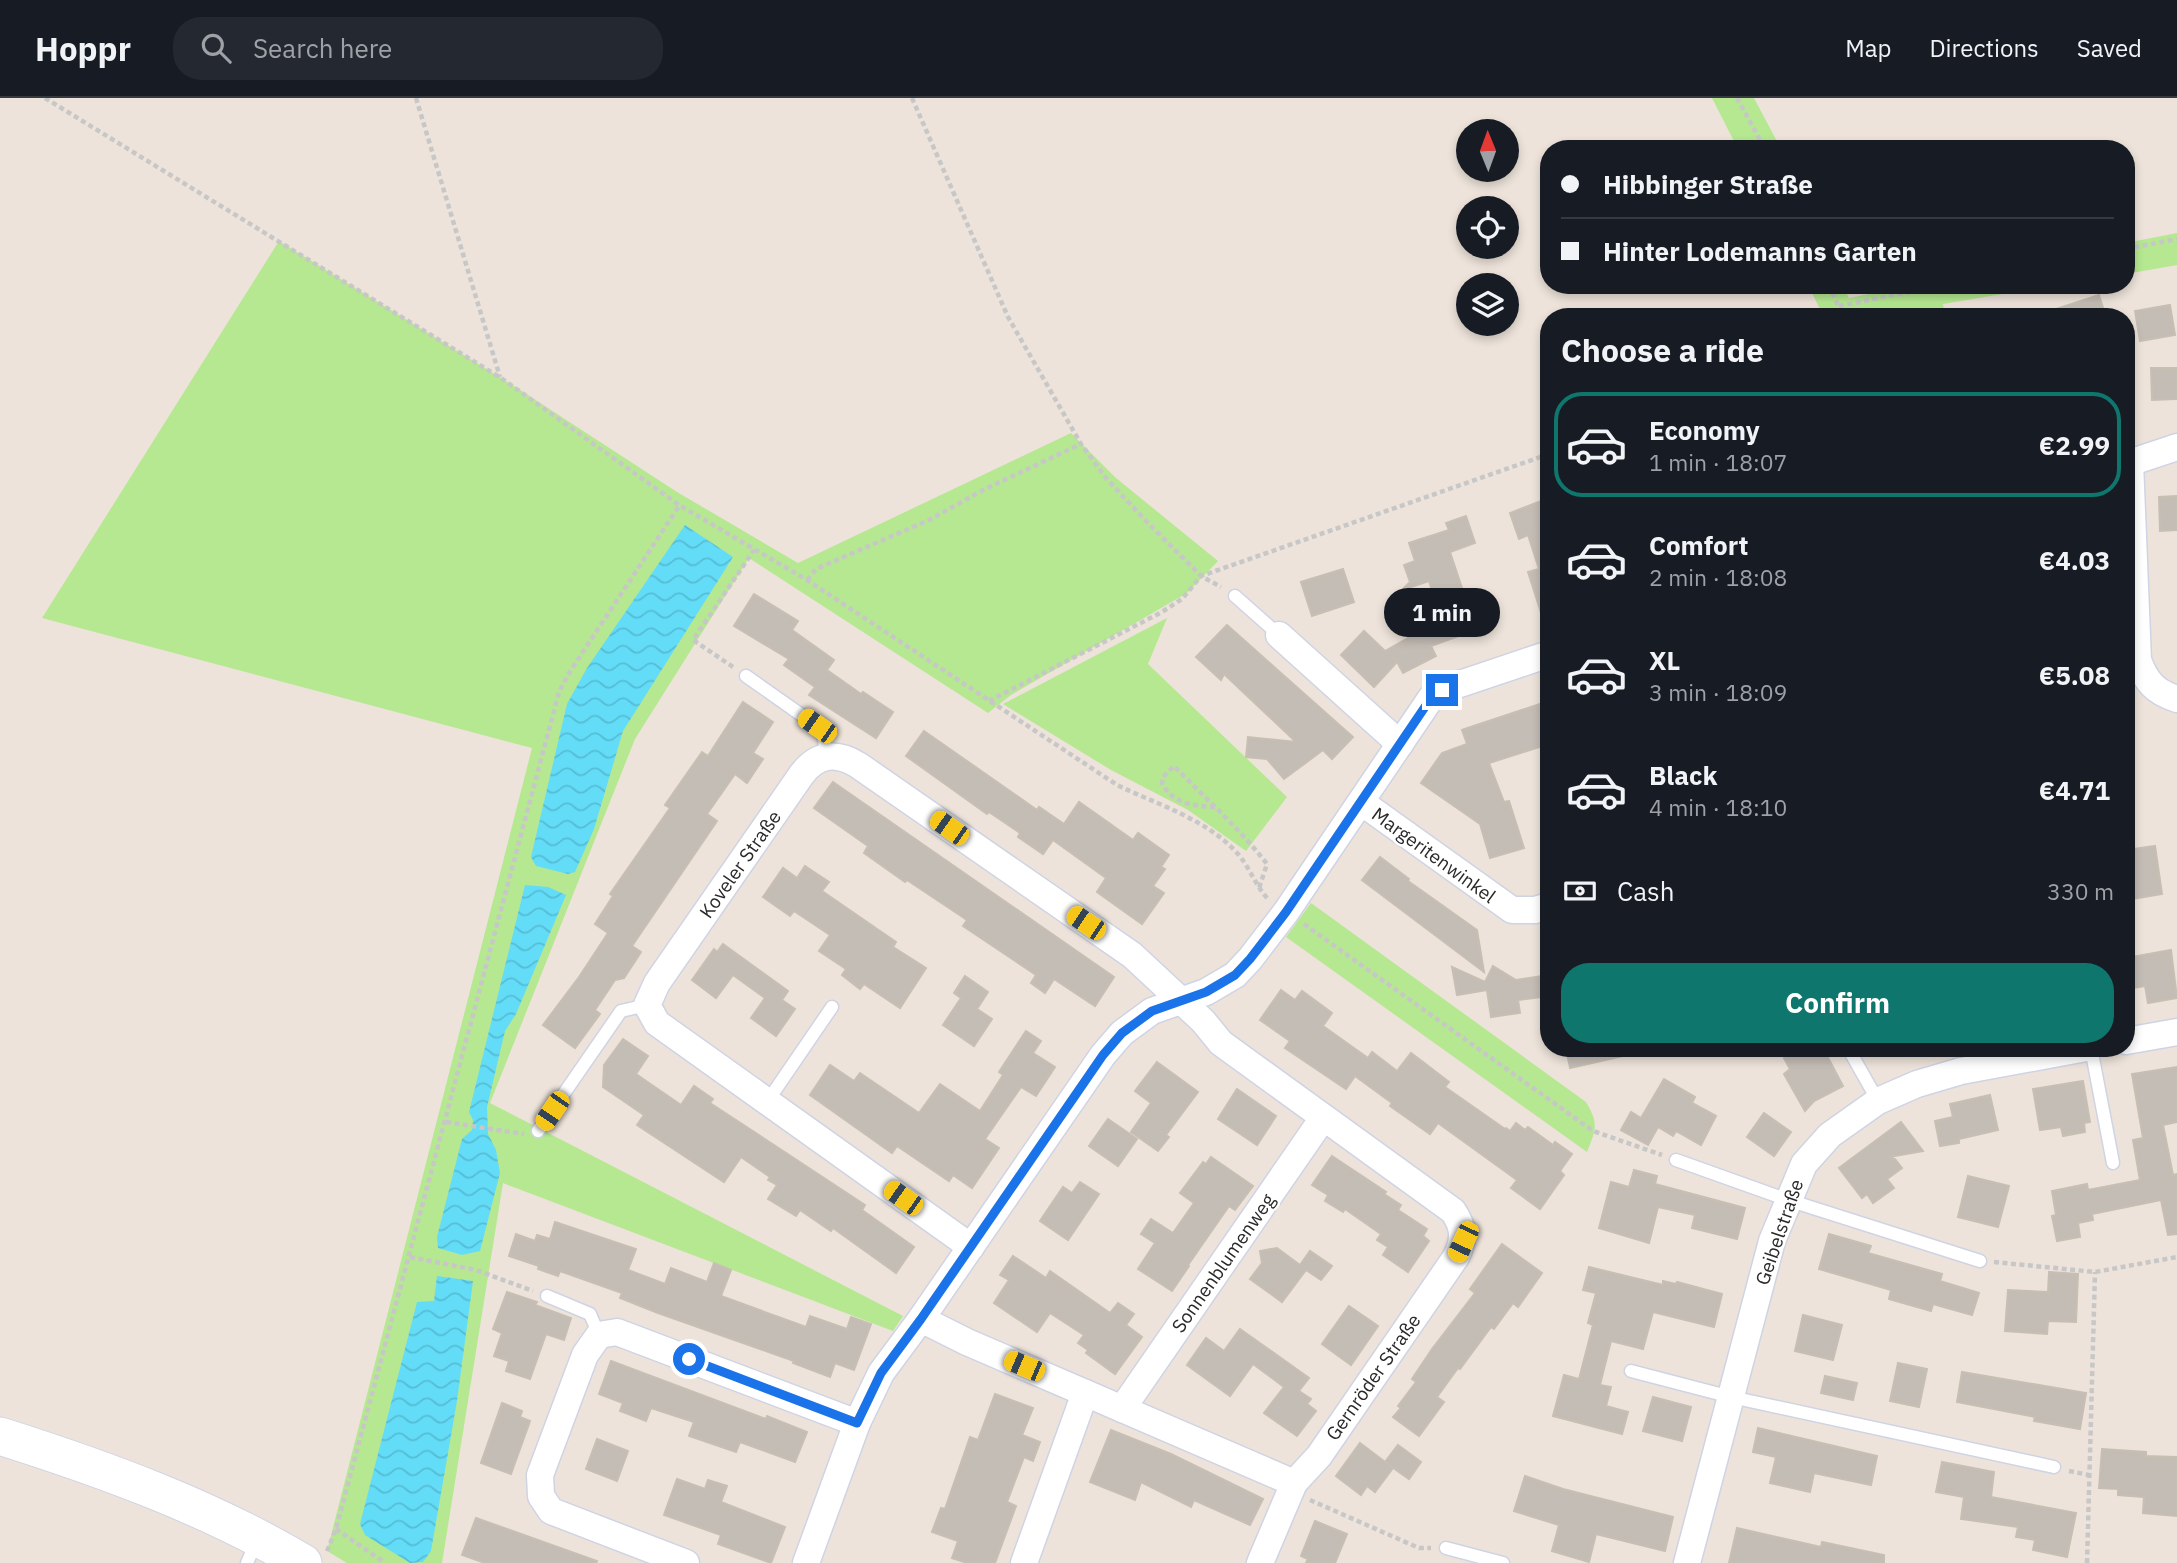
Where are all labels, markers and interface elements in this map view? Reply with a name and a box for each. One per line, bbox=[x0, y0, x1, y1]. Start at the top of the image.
search box bbox=[173, 17, 663, 80]
text: Hoppr bbox=[35, 27, 131, 70]
icon: search bbox=[197, 29, 235, 67]
text: Search here bbox=[253, 31, 392, 65]
text: Map bbox=[1845, 32, 1891, 64]
text: Directions bbox=[1929, 32, 2039, 64]
text: Saved bbox=[2077, 32, 2142, 64]
north arrow bbox=[1456, 119, 1519, 182]
map controls bbox=[1456, 119, 1519, 336]
text: Hibbinger Straße bbox=[1603, 167, 1813, 201]
button: locate bbox=[1456, 196, 1519, 259]
text: Hinter Lodemanns Garten bbox=[1603, 234, 1917, 268]
button: layers bbox=[1456, 273, 1519, 336]
text: Choose a ride bbox=[1561, 329, 1764, 371]
icon: car bbox=[1565, 413, 1628, 476]
text: Economy bbox=[1649, 413, 1760, 447]
text: €2.99 bbox=[2039, 428, 2110, 462]
text: 1 min · 18:07 bbox=[1649, 447, 1787, 477]
icon: car bbox=[1565, 528, 1628, 591]
text: Comfort bbox=[1649, 528, 1748, 562]
text: €4.03 bbox=[2039, 543, 2110, 577]
text: 2 min · 18:08 bbox=[1649, 562, 1787, 592]
callout: 1 min bbox=[1384, 588, 1500, 638]
text: 1 min bbox=[1412, 597, 1472, 627]
icon: car bbox=[1565, 643, 1628, 706]
text: XL bbox=[1649, 643, 1680, 677]
text: €5.08 bbox=[2039, 658, 2110, 692]
route end bbox=[1426, 674, 1458, 706]
text: 3 min · 18:09 bbox=[1649, 677, 1787, 707]
car bbox=[794, 705, 841, 747]
icon: car bbox=[1565, 758, 1628, 821]
text: Black bbox=[1649, 758, 1717, 792]
text: €4.71 bbox=[2039, 773, 2110, 807]
text: 4 min · 18:10 bbox=[1649, 792, 1787, 822]
street label: Margeritenwinkel bbox=[1367, 802, 1501, 908]
street label: Koveler Straße bbox=[694, 805, 786, 923]
car bbox=[926, 807, 973, 849]
icon: cash bbox=[1561, 872, 1599, 910]
text: Cash bbox=[1617, 874, 1674, 908]
text: 330 m bbox=[2047, 876, 2114, 906]
car bbox=[1063, 903, 1110, 943]
button: Confirm bbox=[1561, 963, 2114, 1043]
car bbox=[532, 1088, 573, 1134]
street label: Geibelstraße bbox=[1750, 1176, 1808, 1288]
car bbox=[880, 1177, 927, 1219]
street label: Sonnenblumenweg bbox=[1166, 1189, 1280, 1337]
car bbox=[1445, 1219, 1482, 1265]
street label: Gernröder Straße bbox=[1320, 1309, 1426, 1445]
route start bbox=[673, 1343, 705, 1375]
car bbox=[1001, 1348, 1048, 1384]

